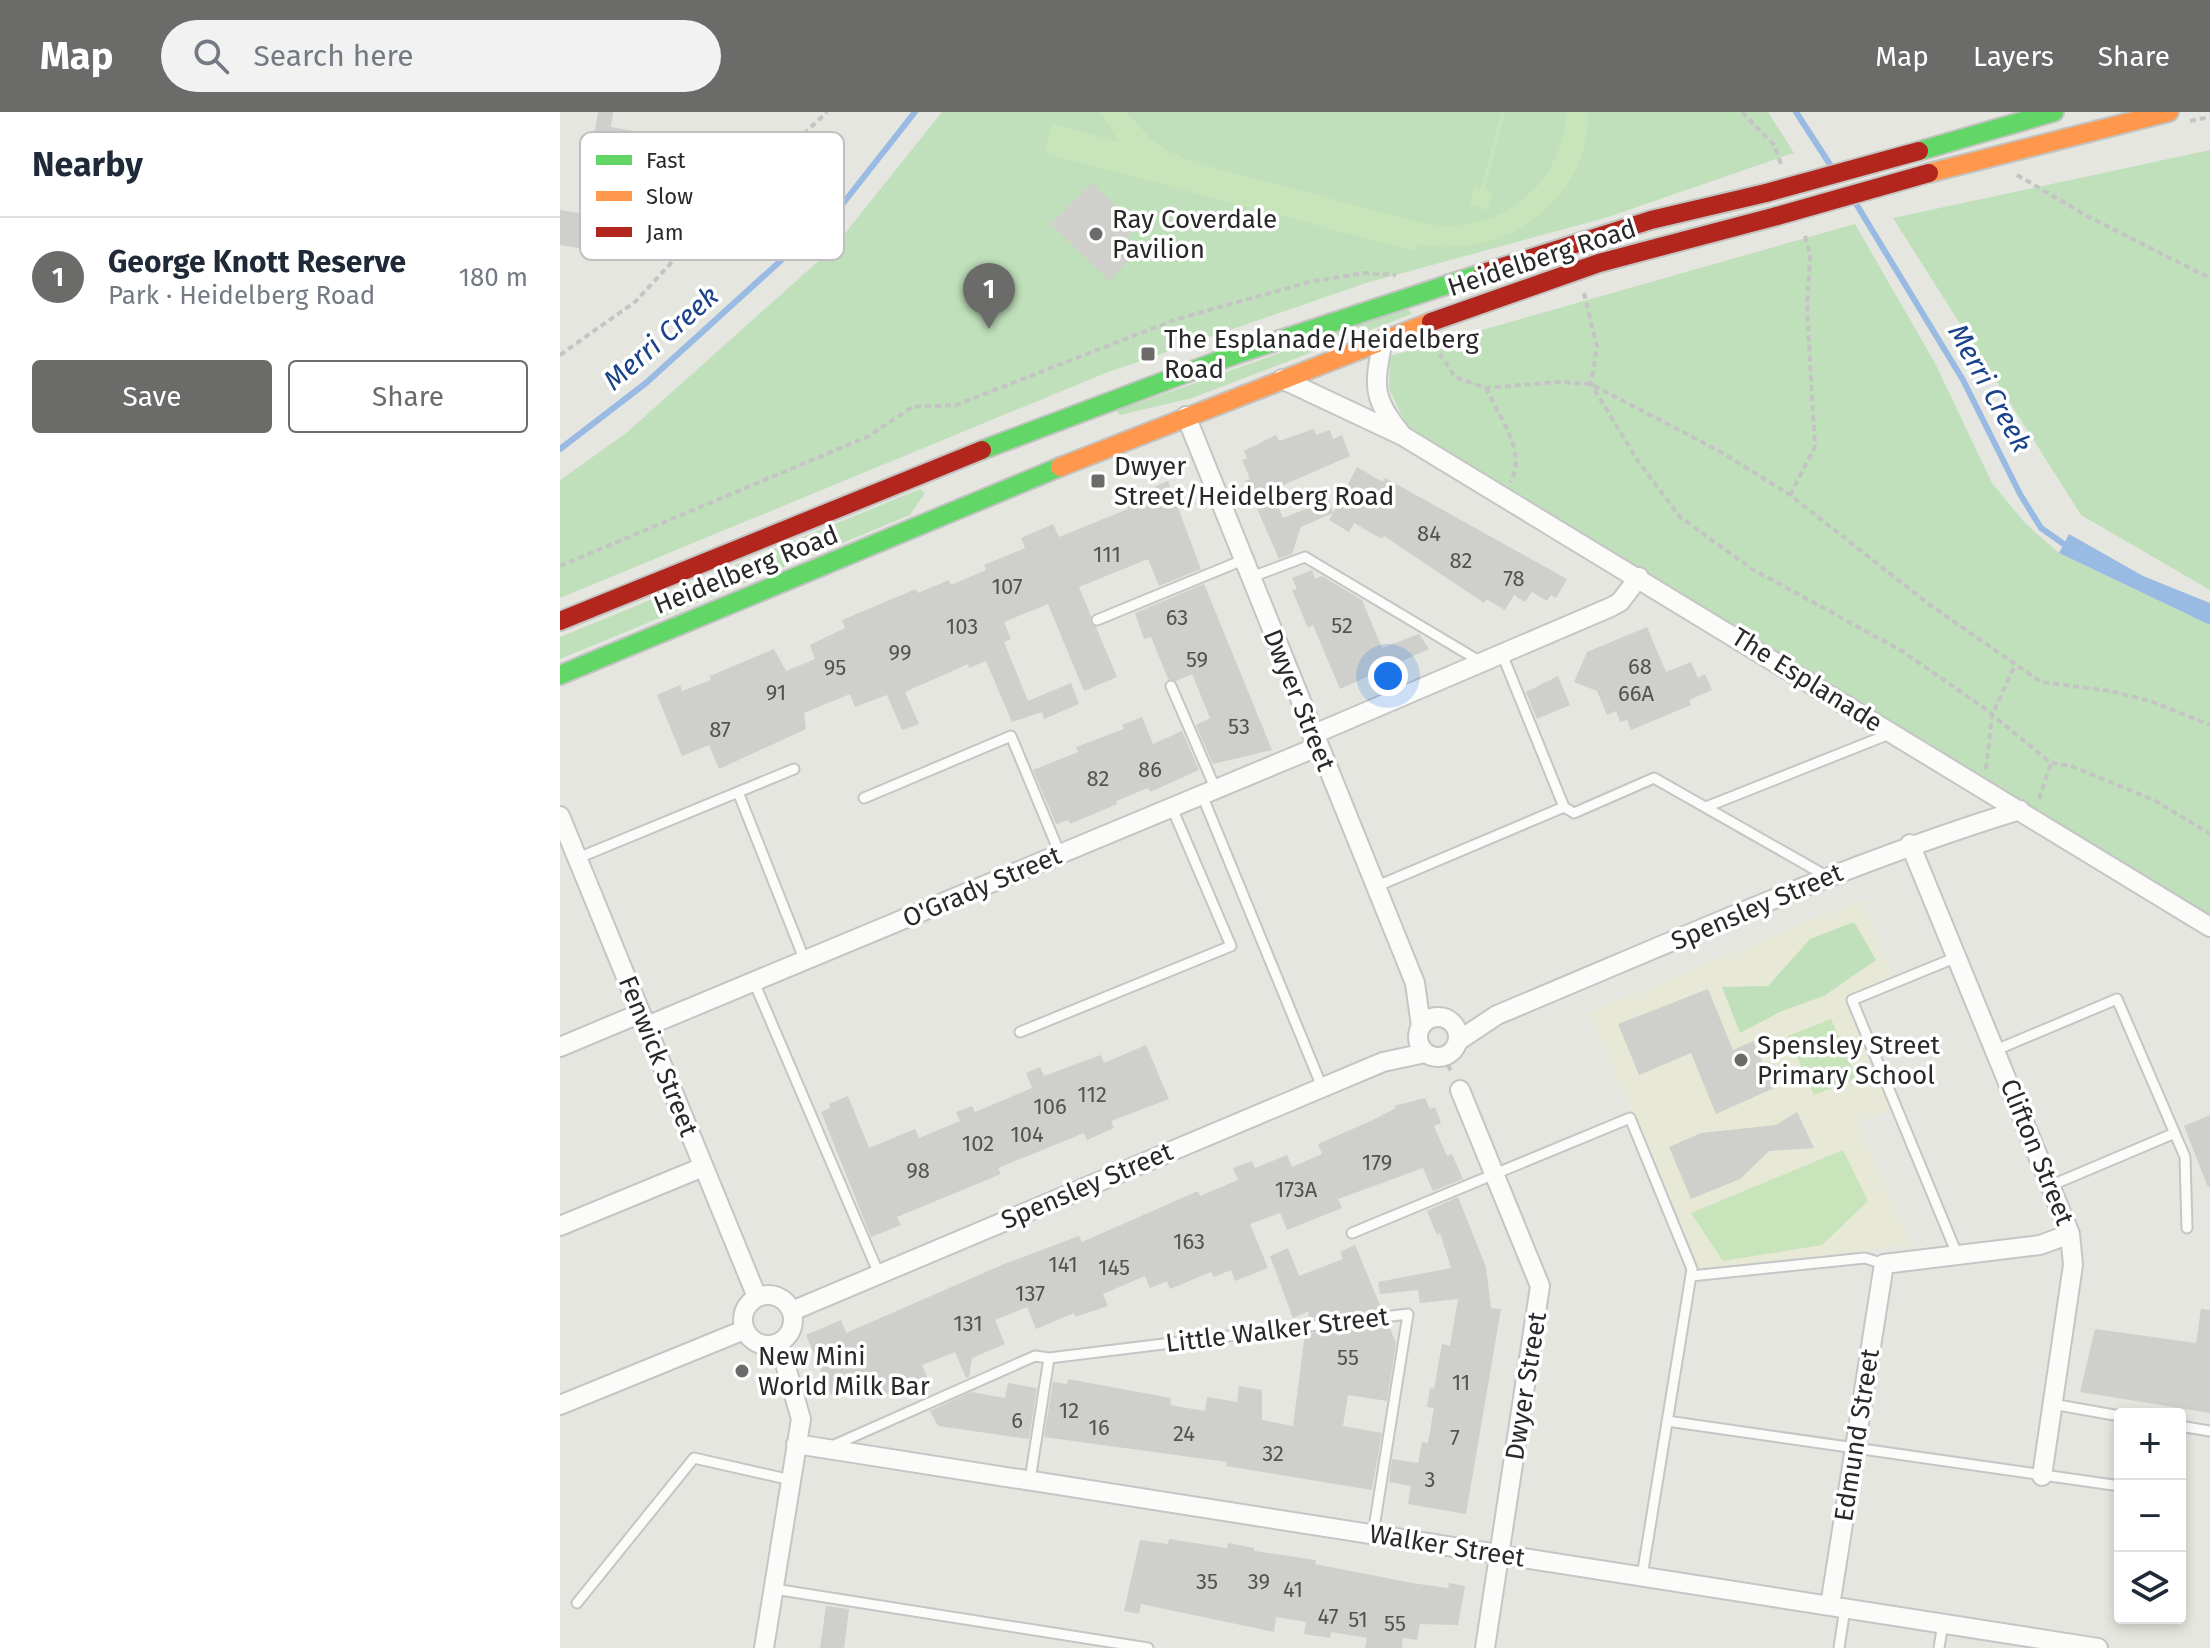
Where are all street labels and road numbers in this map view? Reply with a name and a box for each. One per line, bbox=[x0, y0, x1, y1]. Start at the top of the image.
street label: Heidelberg Road bbox=[1444, 213, 1640, 303]
street label: Heidelberg Road bbox=[649, 519, 843, 621]
street label: The Esplanade bbox=[1726, 621, 1888, 739]
street label: Dwyer Street bbox=[1257, 625, 1342, 776]
street label: O'Grady Street bbox=[898, 839, 1066, 934]
street label: Spensley Street bbox=[1667, 857, 1848, 957]
street label: Fenwick Street bbox=[612, 971, 705, 1141]
street label: Clifton Street bbox=[1994, 1074, 2081, 1230]
street label: Spensley Street bbox=[997, 1136, 1178, 1236]
street label: Little Walker Street bbox=[1164, 1301, 1391, 1359]
street label: Dwyer Street bbox=[1499, 1309, 1553, 1462]
street label: Edmund Street bbox=[1828, 1346, 1886, 1524]
street label: Walker Street bbox=[1367, 1518, 1528, 1574]

